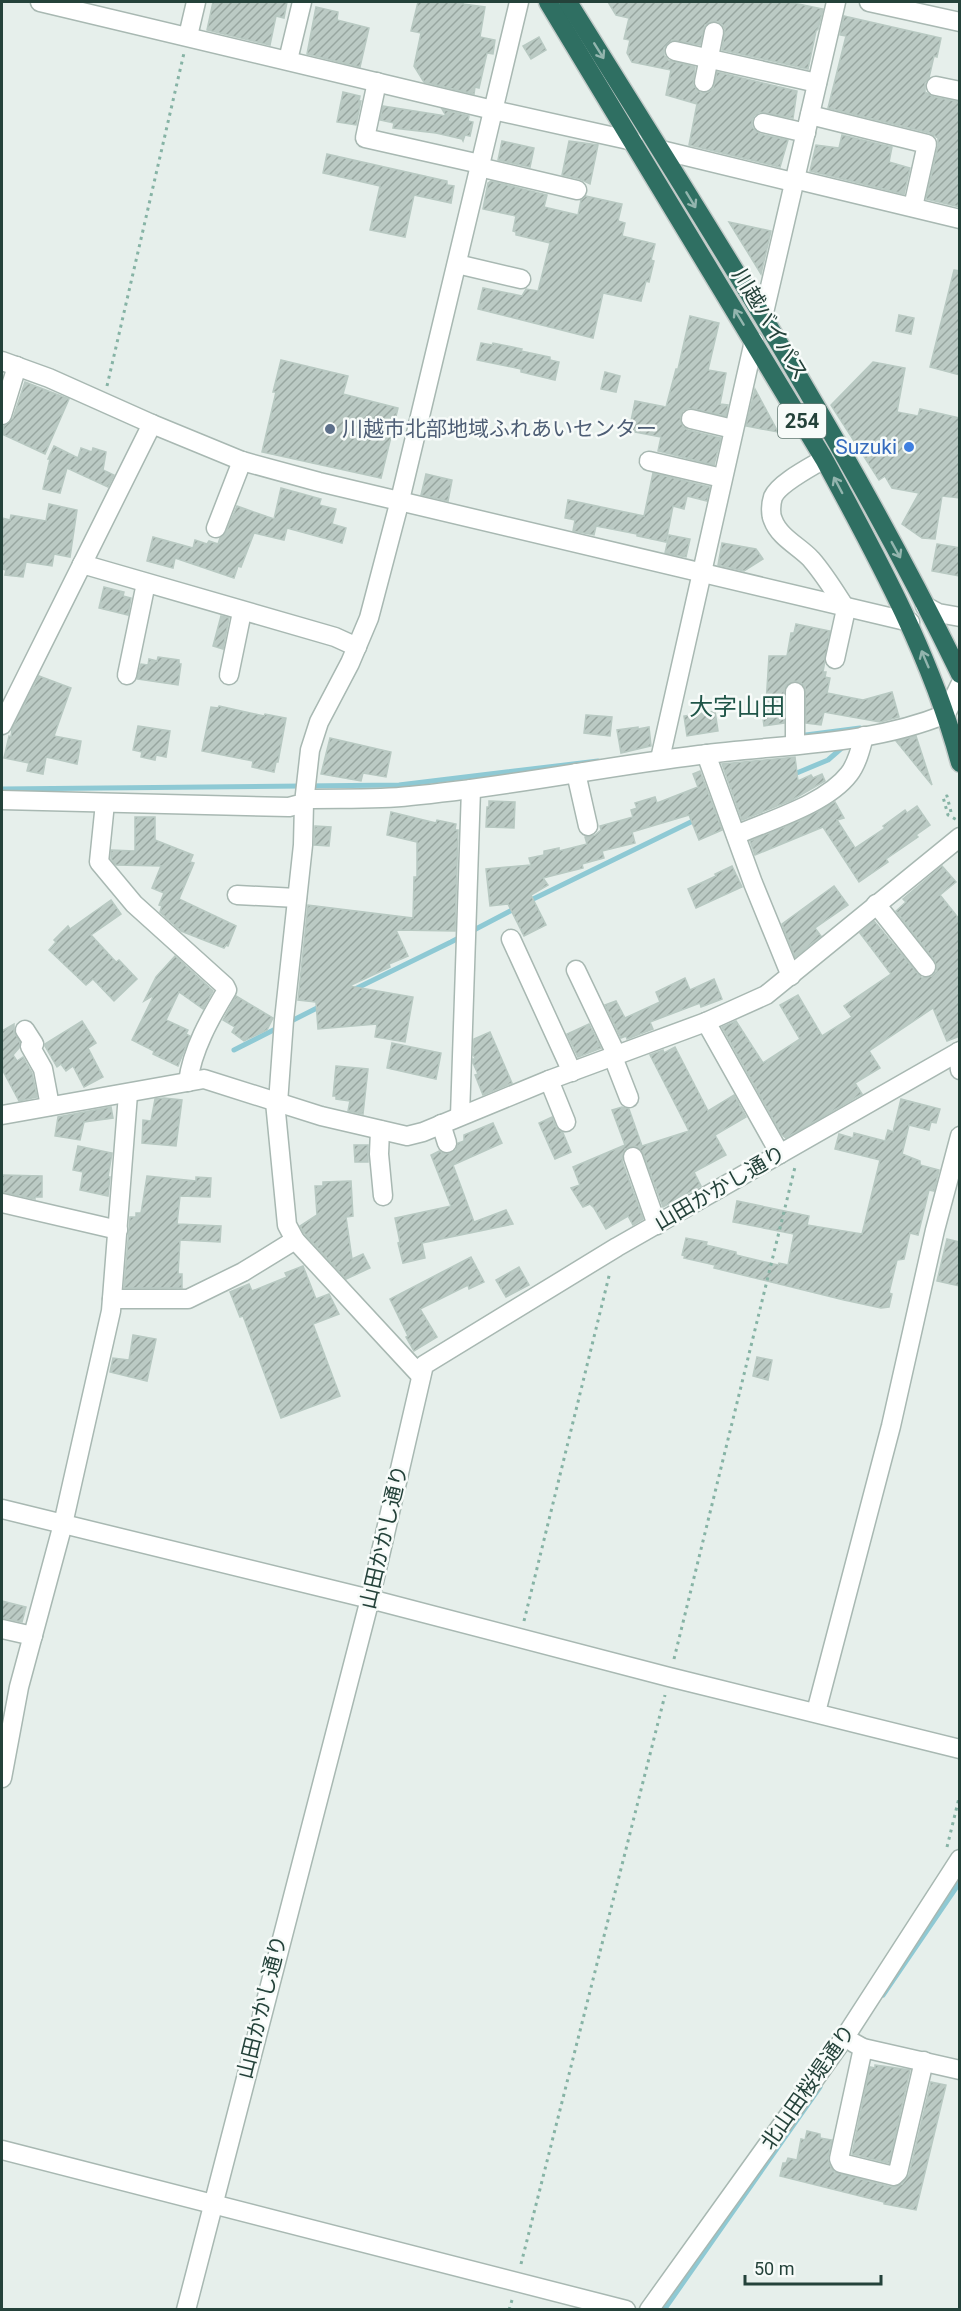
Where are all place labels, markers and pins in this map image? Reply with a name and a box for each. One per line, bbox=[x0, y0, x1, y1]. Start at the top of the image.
place label: 川越市北部地域ふれあいセンター bbox=[342, 417, 657, 441]
marker: 川越市北部地域ふれあいセンター bbox=[323, 422, 337, 436]
place label: Suzuki bbox=[835, 435, 897, 459]
marker: Suzuki bbox=[902, 440, 916, 454]

